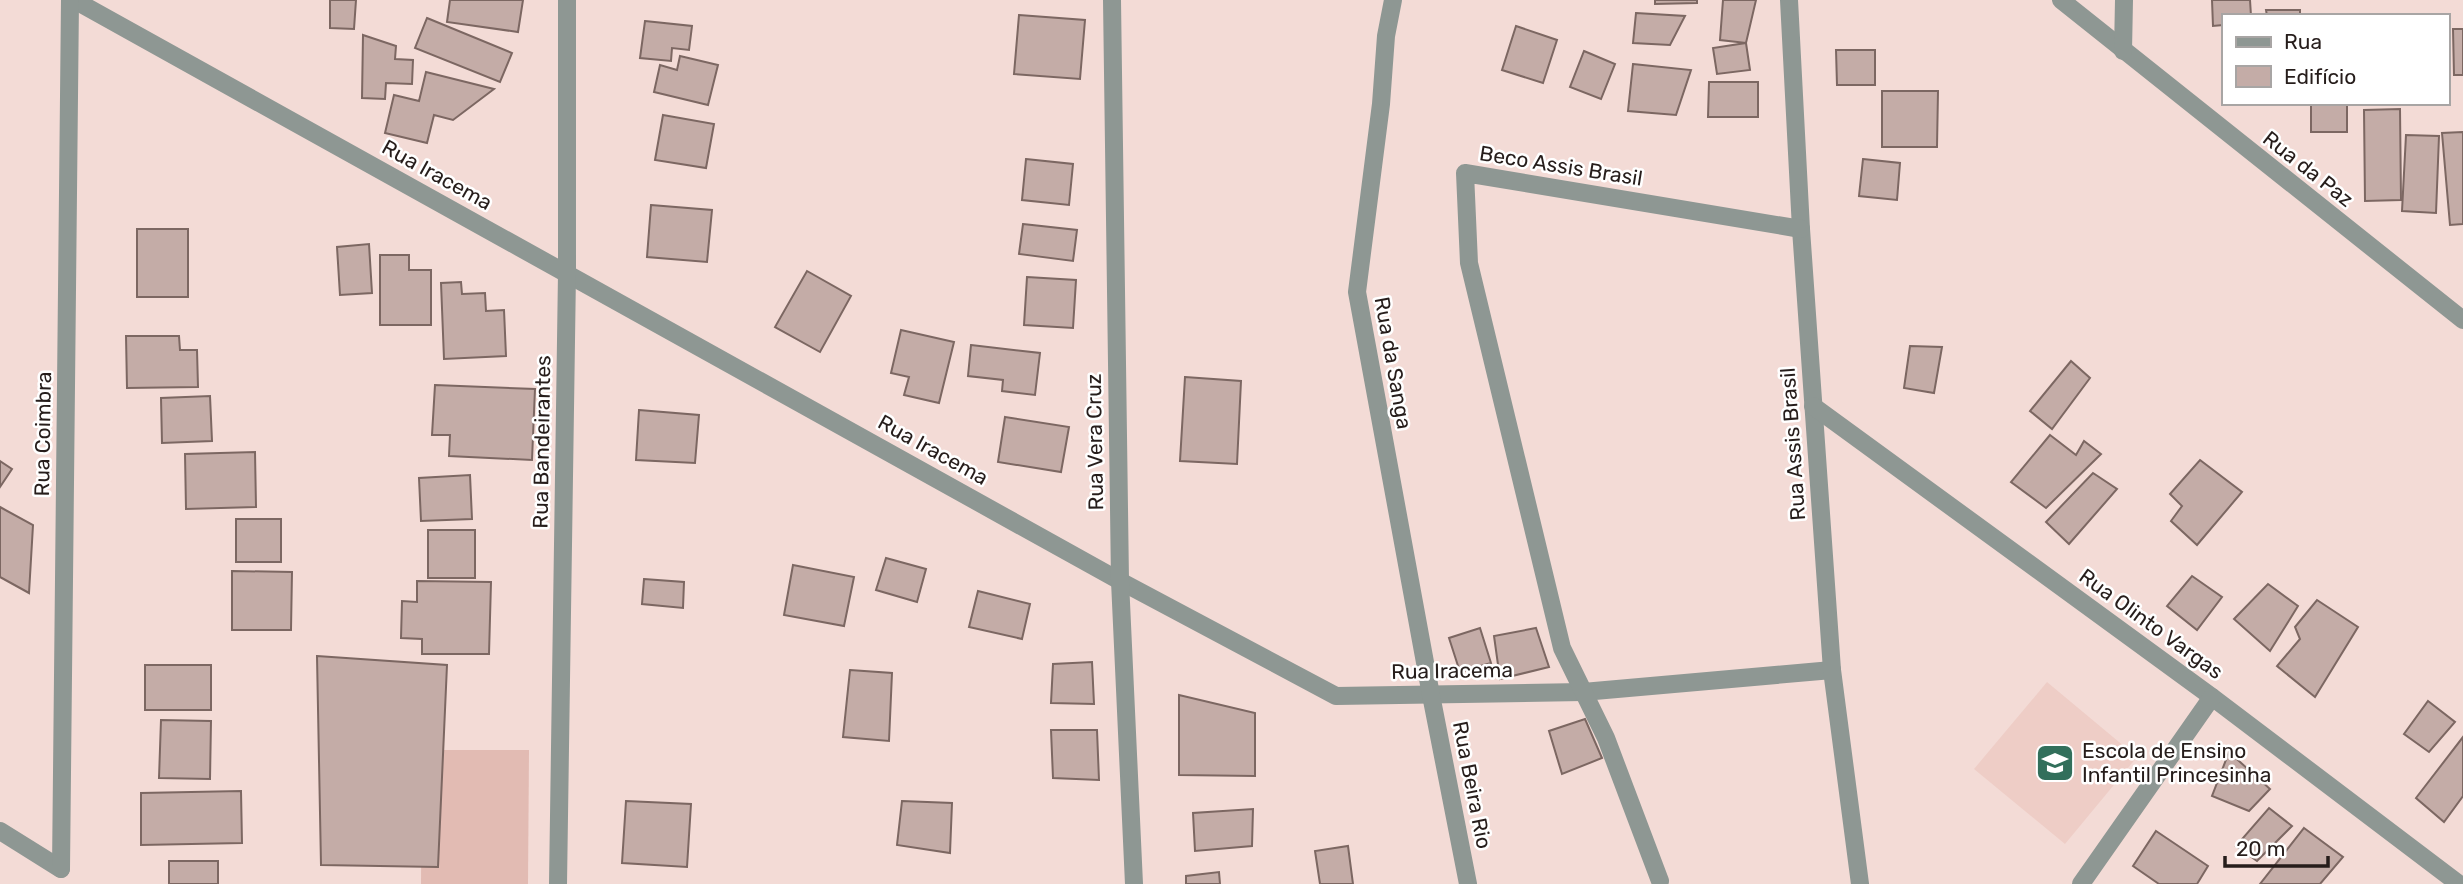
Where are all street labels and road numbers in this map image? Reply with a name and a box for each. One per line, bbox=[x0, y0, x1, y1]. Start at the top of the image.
street label: Rua da Paz bbox=[2258, 126, 2359, 212]
street label: Rua Iracema bbox=[378, 134, 497, 215]
street label: Beco Assis Brasil bbox=[1478, 140, 1644, 191]
street label: Rua da Sanga bbox=[1370, 295, 1417, 431]
street label: Rua Bandeirantes bbox=[527, 355, 556, 529]
street label: Rua Assis Brasil bbox=[1775, 367, 1810, 521]
street label: Rua Coimbra bbox=[29, 371, 56, 497]
street label: Rua Vera Cruz bbox=[1081, 373, 1108, 511]
street label: Rua Iracema bbox=[874, 409, 993, 490]
street label: Rua Olinto Vargas bbox=[2074, 563, 2228, 684]
street label: Rua Iracema bbox=[1391, 657, 1513, 684]
street label: Rua Beira Rio bbox=[1448, 719, 1497, 851]

